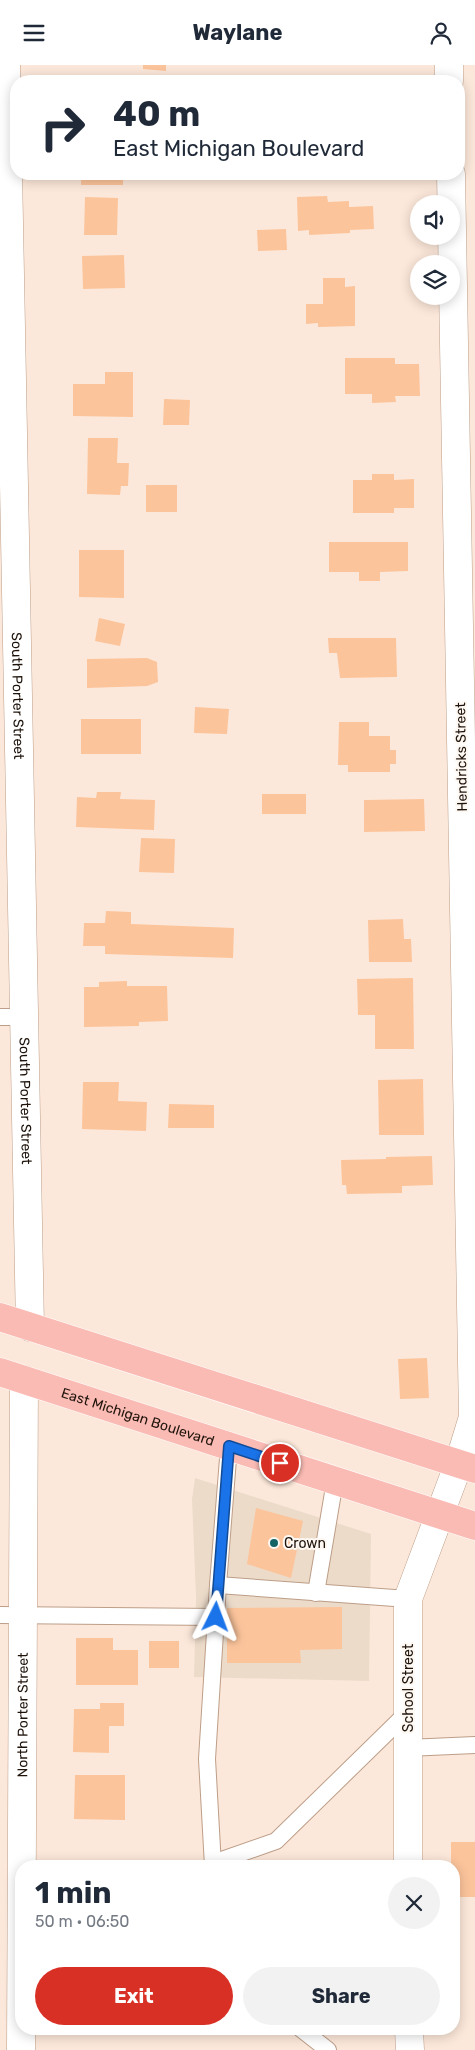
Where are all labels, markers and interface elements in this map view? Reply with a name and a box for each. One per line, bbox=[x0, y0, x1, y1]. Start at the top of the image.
icon: menu bbox=[20, 19, 48, 47]
text: Waylane bbox=[192, 19, 283, 46]
icon: person bbox=[427, 19, 455, 47]
text: 40 m bbox=[113, 93, 200, 135]
icon: right bbox=[30, 95, 95, 160]
text: East Michigan Boulevard bbox=[113, 135, 364, 162]
map controls bbox=[410, 195, 460, 305]
button: sound bbox=[410, 195, 460, 245]
button: layers bbox=[410, 255, 460, 305]
street label: South Porter Street bbox=[8, 632, 27, 760]
street label: Hendricks Street bbox=[452, 702, 471, 812]
street label: South Porter Street bbox=[15, 1037, 35, 1165]
street label: East Michigan Boulevard bbox=[59, 1384, 217, 1450]
pin bbox=[259, 1442, 301, 1484]
icon: arrive bbox=[266, 1449, 294, 1477]
place label: Crown bbox=[284, 1535, 326, 1552]
marker: Crown bbox=[268, 1537, 280, 1549]
position arrow bbox=[189, 1590, 241, 1642]
street label: School Street bbox=[400, 1643, 417, 1732]
street label: North Porter Street bbox=[14, 1652, 32, 1778]
text: 1 min bbox=[35, 1875, 112, 1911]
button: close bbox=[388, 1877, 440, 1929]
text: 50 m · 06:50 bbox=[35, 1912, 130, 1931]
button: Exit bbox=[35, 1967, 233, 2025]
button: Share bbox=[243, 1967, 440, 2025]

